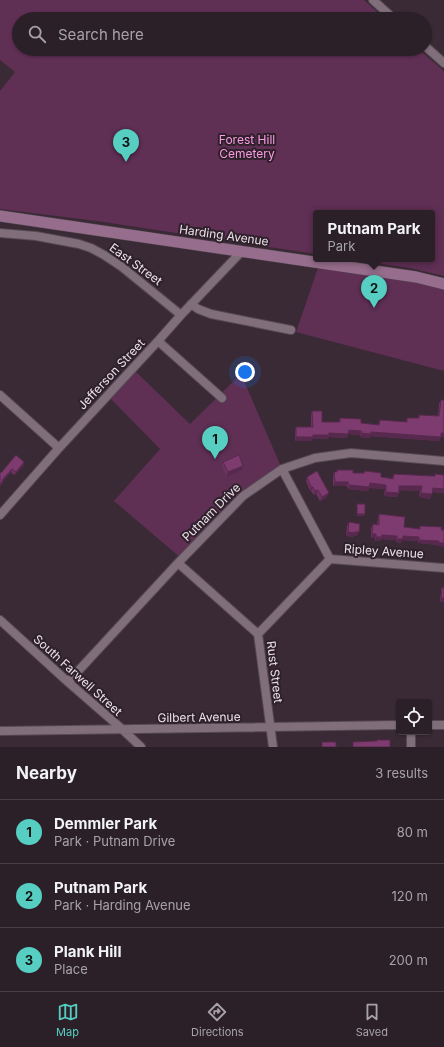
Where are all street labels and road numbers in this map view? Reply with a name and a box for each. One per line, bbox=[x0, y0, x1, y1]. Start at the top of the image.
street label: Harding Avenue bbox=[178, 221, 270, 249]
street label: East Street bbox=[107, 240, 165, 288]
street label: Jefferson Street bbox=[74, 335, 148, 412]
street label: Putnam Drive bbox=[179, 480, 243, 544]
street label: Ripley Avenue bbox=[344, 541, 424, 561]
street label: South Farwell Street bbox=[31, 631, 125, 719]
street label: Rust Street bbox=[264, 640, 286, 704]
street label: Gilbert Avenue bbox=[157, 709, 241, 725]

